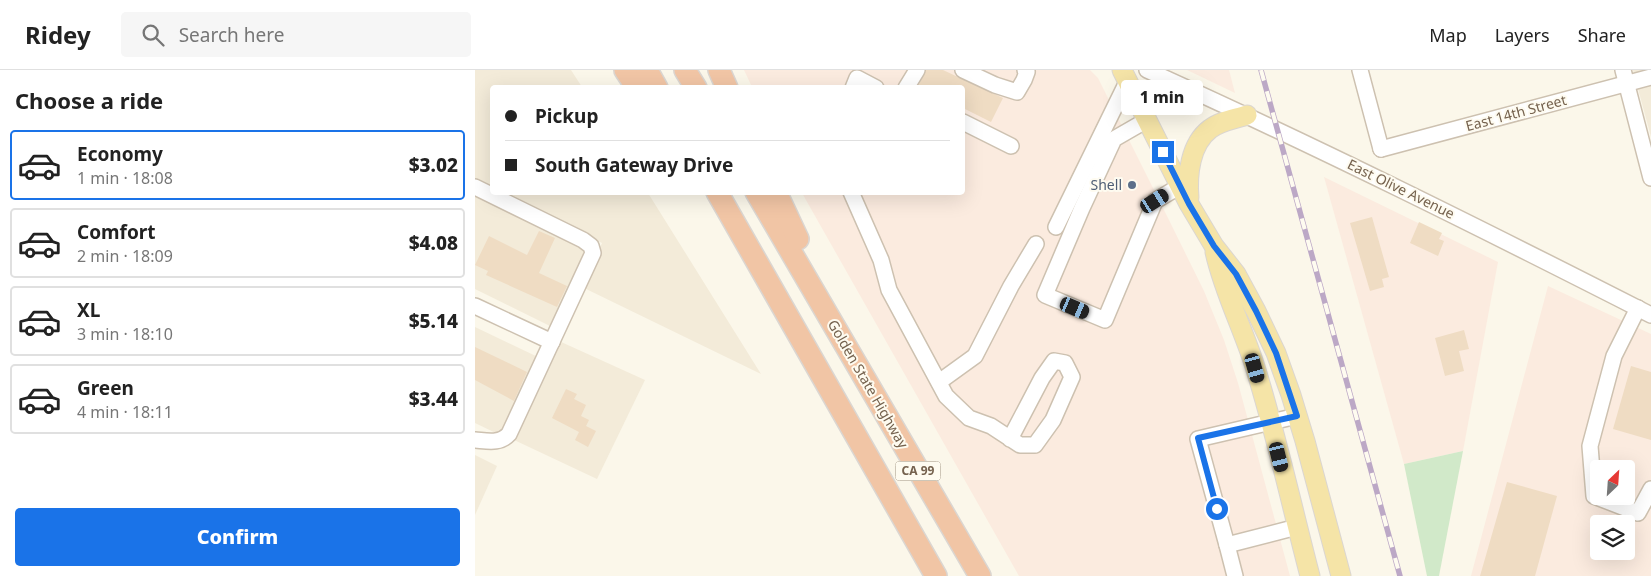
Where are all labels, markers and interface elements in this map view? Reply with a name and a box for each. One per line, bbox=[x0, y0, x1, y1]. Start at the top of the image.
search box bbox=[121, 12, 471, 57]
text: Ridey bbox=[25, 18, 91, 51]
icon: search bbox=[139, 21, 167, 49]
text: Search here bbox=[179, 22, 284, 48]
text: Map bbox=[1429, 23, 1467, 47]
text: Layers bbox=[1495, 23, 1550, 47]
text: Share bbox=[1578, 23, 1626, 47]
callout: 1 min bbox=[1122, 79, 1204, 114]
text: Choose a ride bbox=[15, 85, 163, 115]
text: 1 min bbox=[1140, 86, 1184, 108]
street label: East 14th Street bbox=[1463, 90, 1568, 135]
text: Pickup bbox=[535, 103, 598, 129]
text: Economy bbox=[77, 141, 163, 167]
route end bbox=[1152, 141, 1174, 163]
icon: car bbox=[17, 143, 62, 188]
text: $3.02 bbox=[409, 152, 458, 178]
text: South Gateway Drive bbox=[535, 152, 733, 178]
street label: East Olive Avenue bbox=[1344, 154, 1458, 223]
text: 1 min · 18:08 bbox=[77, 167, 173, 189]
place label: Shell bbox=[1091, 175, 1122, 194]
marker: Shell bbox=[1126, 179, 1138, 191]
car bbox=[1138, 187, 1171, 215]
text: Comfort bbox=[77, 219, 156, 245]
icon: car bbox=[17, 221, 62, 266]
text: $4.08 bbox=[409, 230, 458, 256]
text: 2 min · 18:09 bbox=[77, 245, 173, 267]
car bbox=[1058, 295, 1091, 321]
text: XL bbox=[77, 297, 100, 323]
icon: car bbox=[17, 299, 62, 344]
text: $5.14 bbox=[409, 308, 458, 334]
street label: Golden State Highway bbox=[824, 316, 913, 452]
text: 3 min · 18:10 bbox=[77, 323, 173, 345]
car bbox=[1243, 352, 1266, 384]
text: Green bbox=[77, 375, 134, 401]
icon: car bbox=[17, 377, 62, 422]
text: $3.44 bbox=[409, 386, 458, 412]
text: 4 min · 18:11 bbox=[77, 401, 173, 423]
car bbox=[1268, 441, 1289, 473]
north arrow bbox=[1590, 460, 1635, 505]
map controls bbox=[1590, 460, 1635, 560]
road number: CA 99 bbox=[895, 462, 941, 481]
route start bbox=[1206, 498, 1228, 520]
button: Confirm bbox=[15, 508, 460, 566]
button: layers bbox=[1590, 515, 1635, 560]

